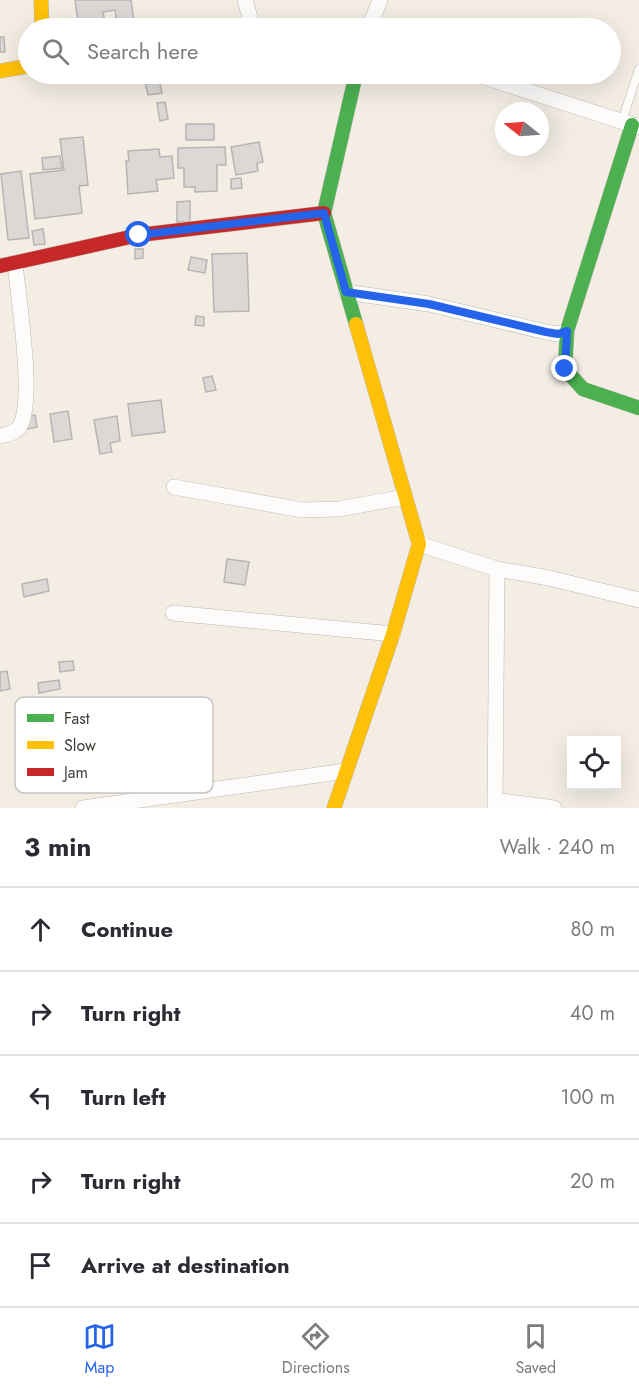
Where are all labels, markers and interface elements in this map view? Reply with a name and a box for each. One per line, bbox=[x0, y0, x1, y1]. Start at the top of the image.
search box bbox=[18, 18, 621, 84]
icon: search bbox=[39, 35, 72, 68]
text: Search here bbox=[87, 35, 198, 67]
north arrow bbox=[495, 102, 549, 156]
route start bbox=[125, 221, 151, 247]
route end bbox=[551, 355, 577, 381]
legend bbox=[15, 697, 213, 793]
text: Fast bbox=[64, 707, 90, 730]
text: Slow bbox=[64, 734, 96, 757]
map controls bbox=[567, 736, 621, 790]
button: locate bbox=[567, 736, 621, 790]
text: Jam bbox=[62, 761, 88, 784]
text: 3 min bbox=[24, 828, 91, 866]
text: Walk · 240 m bbox=[500, 833, 615, 862]
icon: ahead bbox=[24, 913, 57, 946]
text: Continue bbox=[81, 913, 173, 945]
text: 80 m bbox=[570, 915, 615, 944]
icon: right bbox=[24, 997, 57, 1030]
text: Turn right bbox=[81, 997, 181, 1029]
text: 40 m bbox=[570, 999, 615, 1028]
icon: left bbox=[24, 1081, 57, 1114]
text: Turn left bbox=[81, 1081, 166, 1113]
text: 100 m bbox=[560, 1083, 615, 1112]
icon: right bbox=[24, 1165, 57, 1198]
text: Turn right bbox=[81, 1165, 181, 1197]
text: 20 m bbox=[570, 1167, 615, 1196]
icon: arrive bbox=[24, 1249, 57, 1282]
text: Arrive at destination bbox=[81, 1249, 290, 1281]
tab: Map bbox=[83, 1320, 116, 1379]
tab: Directions bbox=[282, 1320, 350, 1379]
tab: Saved bbox=[515, 1320, 556, 1379]

